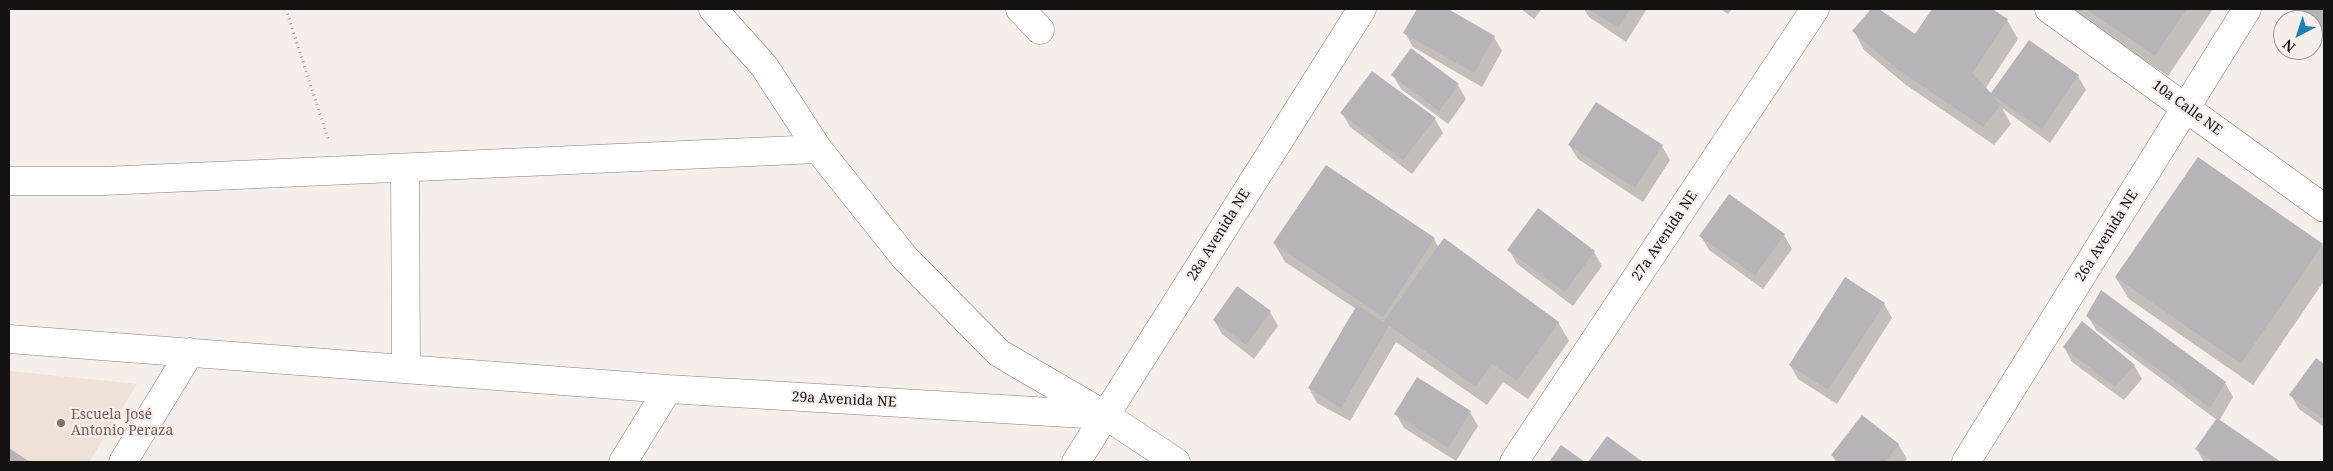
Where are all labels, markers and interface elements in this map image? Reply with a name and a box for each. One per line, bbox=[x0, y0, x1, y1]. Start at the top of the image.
north arrow bbox=[2273, 10, 2323, 60]
text: N bbox=[2278, 35, 2299, 57]
street label: 10a Calle NE bbox=[2149, 77, 2225, 139]
street label: 28a Avenida NE bbox=[1184, 186, 1254, 284]
street label: 26a Avenida NE bbox=[2072, 187, 2142, 285]
street label: 27a Avenida NE bbox=[1629, 188, 1701, 284]
street label: 29a Avenida NE bbox=[791, 389, 897, 411]
place label: Escuela José Antonio Peraza bbox=[71, 407, 173, 440]
marker: Escuela José Antonio Peraza bbox=[55, 417, 67, 429]

